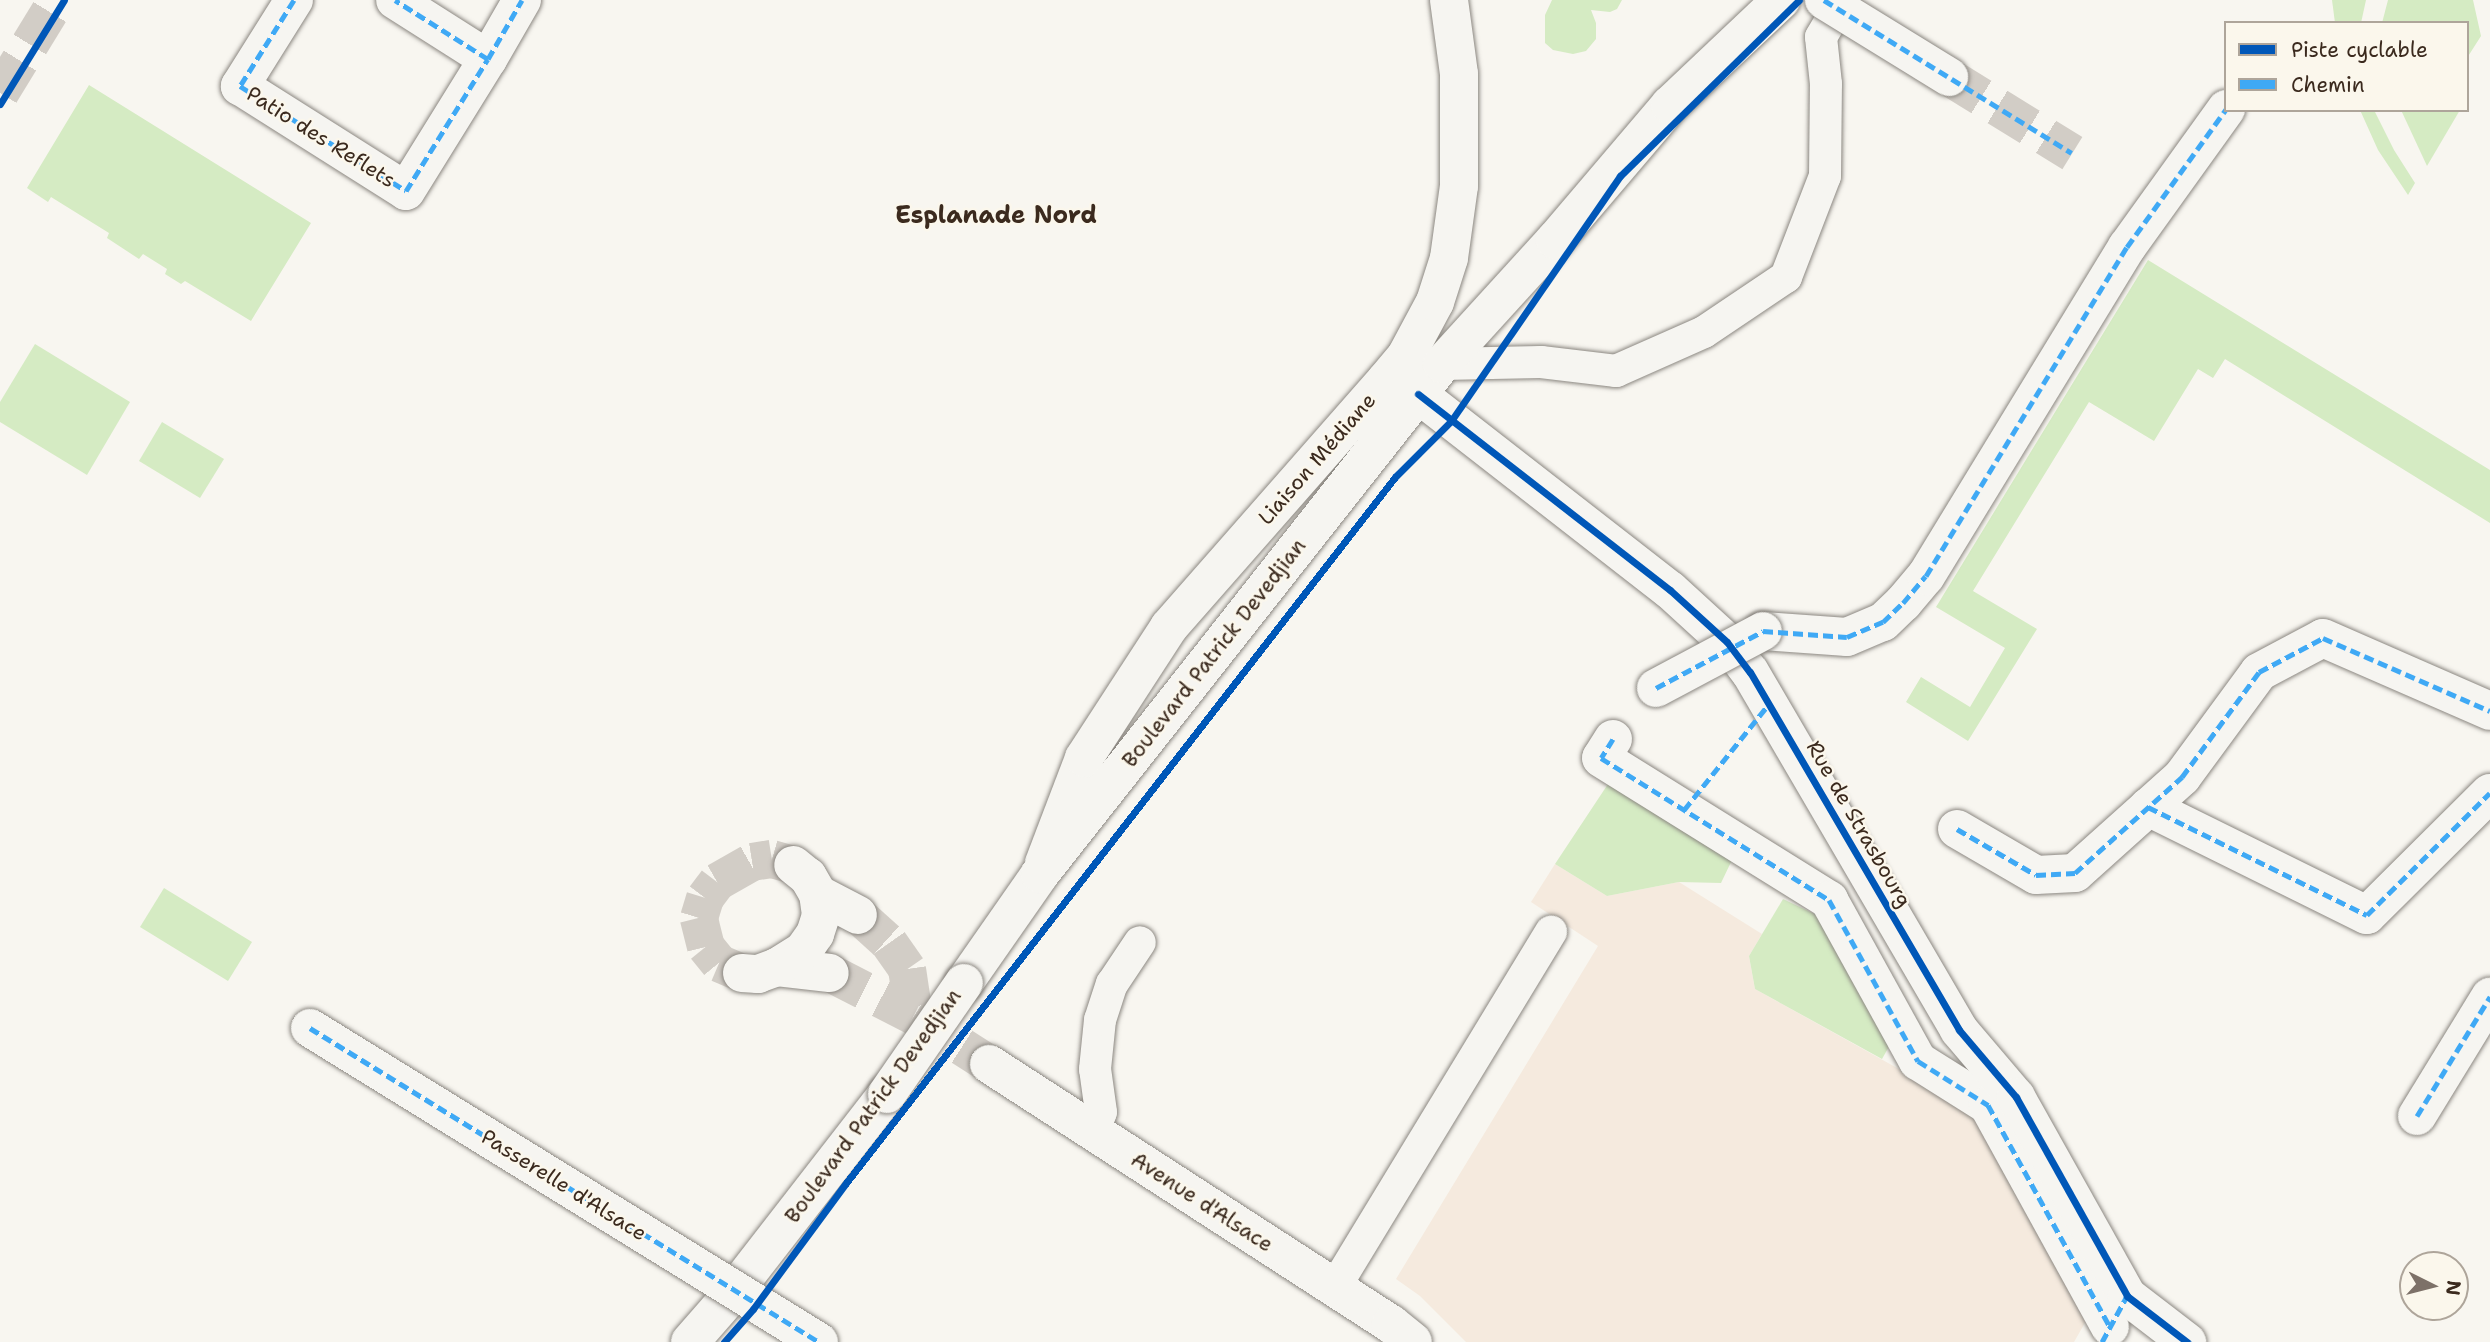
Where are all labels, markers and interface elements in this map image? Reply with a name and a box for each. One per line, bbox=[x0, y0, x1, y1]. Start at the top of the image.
legend bbox=[2224, 21, 2469, 112]
text: Piste cyclable bbox=[2291, 36, 2428, 64]
text: Chemin bbox=[2291, 71, 2365, 99]
street label: Patio des Reflets bbox=[242, 81, 400, 193]
district label: Esplanade Nord bbox=[895, 202, 1097, 230]
street label: Liaison Médiane bbox=[1253, 388, 1381, 530]
street label: Boulevard Patrick Devedjian bbox=[1117, 534, 1311, 772]
street label: Rue de Strasbourg bbox=[1801, 736, 1917, 912]
street label: Boulevard Patrick Devedjian bbox=[780, 984, 966, 1228]
street label: Passerelle d'Alsace bbox=[477, 1124, 651, 1246]
street label: Avenue d'Alsace bbox=[1126, 1147, 1278, 1257]
north arrow bbox=[2399, 1251, 2469, 1321]
text: N bbox=[2440, 1279, 2467, 1297]

